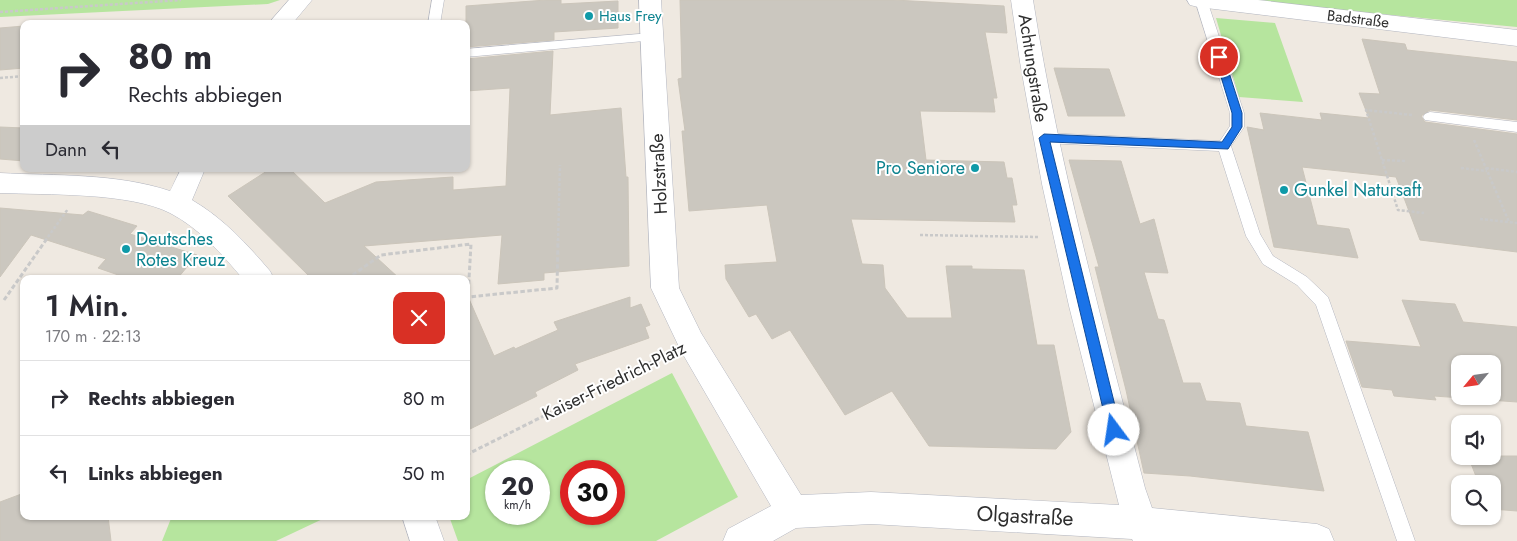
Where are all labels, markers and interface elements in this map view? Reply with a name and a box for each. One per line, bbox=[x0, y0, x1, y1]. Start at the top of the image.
street label: Badstraße bbox=[1326, 4, 1391, 34]
place label: Haus Frey bbox=[599, 5, 662, 27]
marker: Haus Frey bbox=[583, 10, 595, 22]
street label: Achtungstraße bbox=[1012, 12, 1054, 124]
text: 80 m bbox=[128, 32, 212, 82]
pin bbox=[1198, 36, 1240, 78]
icon: right bbox=[45, 40, 110, 105]
icon: arrive bbox=[1205, 43, 1233, 71]
text: Rechts abbiegen bbox=[128, 78, 283, 110]
street label: Holzstraße bbox=[644, 133, 674, 215]
icon: left bbox=[97, 135, 125, 163]
text: Dann bbox=[45, 136, 87, 163]
place label: Pro Seniore bbox=[876, 155, 965, 181]
marker: Pro Seniore bbox=[969, 162, 981, 174]
place label: Gunkel Natursaft bbox=[1294, 177, 1422, 203]
marker: Gunkel Natursaft bbox=[1278, 184, 1290, 196]
place label: Deutsches Rotes Kreuz bbox=[136, 226, 226, 273]
marker: Deutsches Rotes Kreuz bbox=[120, 243, 132, 255]
text: 1 Min. bbox=[45, 284, 129, 327]
button: close bbox=[393, 292, 445, 344]
text: 170 m · 22:13 bbox=[45, 325, 141, 348]
street label: Kaiser-Friedrich-Platz bbox=[538, 335, 691, 427]
north arrow bbox=[1451, 355, 1501, 405]
map controls bbox=[1451, 355, 1501, 525]
icon: right bbox=[45, 384, 73, 412]
text: Rechts abbiegen bbox=[88, 385, 235, 412]
text: 80 m bbox=[403, 385, 445, 412]
position arrow bbox=[1087, 403, 1139, 455]
button: sound bbox=[1451, 415, 1501, 465]
icon: left bbox=[45, 459, 73, 487]
text: Links abbiegen bbox=[88, 460, 223, 487]
text: 50 m bbox=[402, 460, 445, 487]
speed limit sign: 30 bbox=[560, 460, 625, 525]
text: 20 bbox=[501, 468, 534, 504]
button: search bbox=[1451, 475, 1501, 525]
text: km/h bbox=[504, 496, 531, 514]
street label: Olgastraße bbox=[976, 498, 1074, 534]

